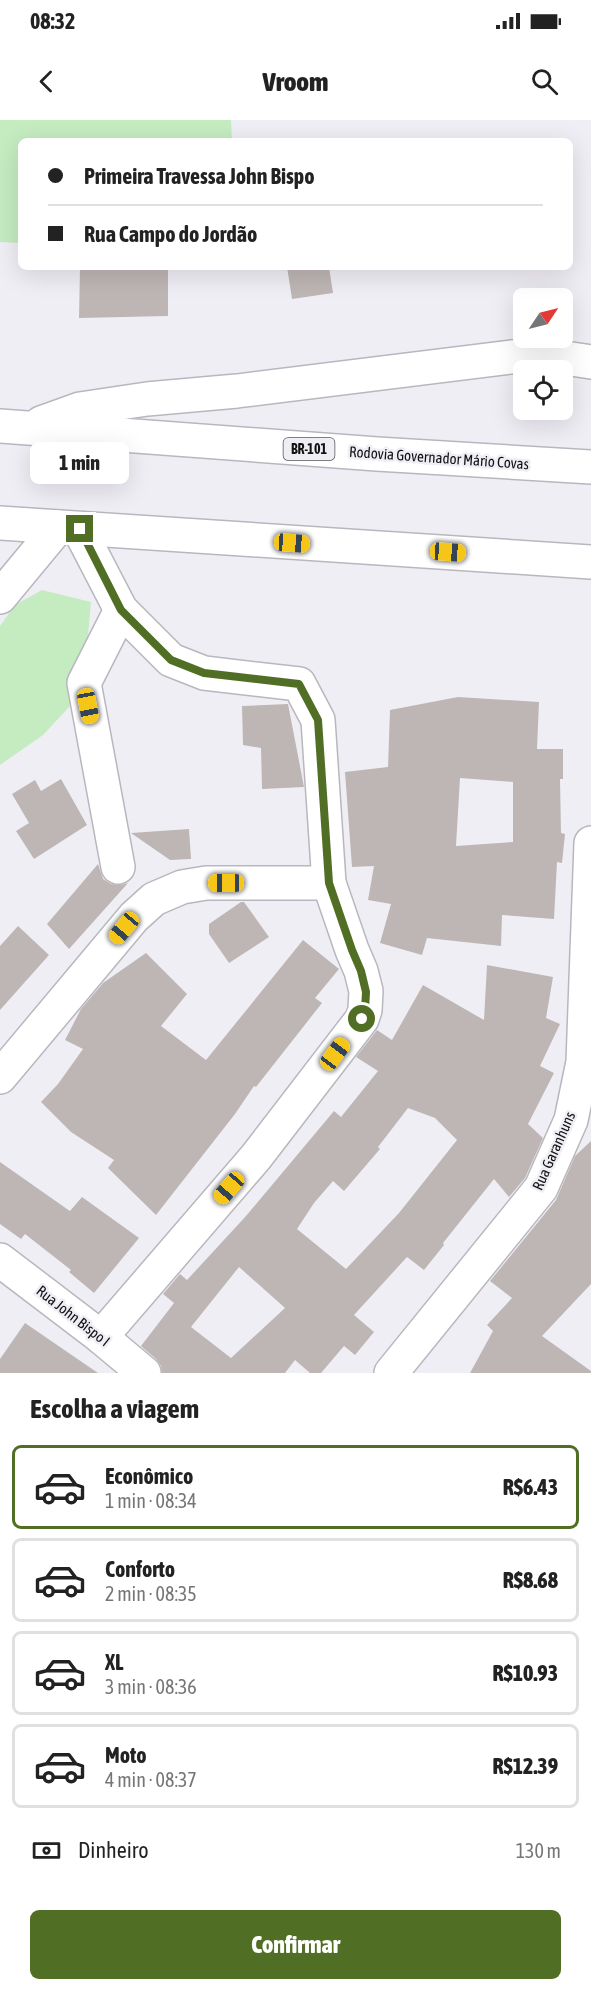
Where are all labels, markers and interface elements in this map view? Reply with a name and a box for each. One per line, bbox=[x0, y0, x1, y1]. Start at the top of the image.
text: 08:32 bbox=[30, 8, 75, 34]
icon: back bbox=[30, 65, 63, 98]
icon: search bbox=[528, 65, 561, 98]
text: Vroom bbox=[262, 66, 329, 97]
text: Primeira Travessa John Bispo bbox=[84, 163, 315, 189]
text: Rua Campo do Jordão bbox=[84, 221, 257, 247]
north arrow bbox=[513, 288, 573, 348]
map controls bbox=[513, 288, 573, 420]
button: locate bbox=[513, 360, 573, 420]
road number: BR-101 bbox=[284, 438, 334, 460]
callout: 1 min bbox=[31, 442, 130, 484]
street label: Rodovia Governador Mário Covas bbox=[349, 443, 530, 472]
text: 1 min bbox=[59, 451, 100, 474]
route end bbox=[66, 515, 93, 542]
car bbox=[273, 533, 311, 553]
car bbox=[429, 542, 467, 562]
car bbox=[76, 687, 100, 725]
car bbox=[208, 874, 244, 892]
car bbox=[106, 908, 142, 948]
route start bbox=[348, 1005, 375, 1032]
car bbox=[317, 1034, 353, 1074]
street label: Rua Garanhuns bbox=[529, 1109, 578, 1193]
car bbox=[210, 1169, 248, 1207]
street label: Rua John Bispo I bbox=[33, 1282, 113, 1349]
text: Escolha a viagem bbox=[30, 1393, 199, 1424]
icon: car bbox=[33, 1460, 87, 1514]
text: Econômico bbox=[105, 1463, 193, 1489]
text: R$6.43 bbox=[503, 1474, 558, 1500]
text: 1 min · 08:34 bbox=[105, 1489, 197, 1512]
icon: car bbox=[33, 1553, 87, 1607]
text: Conforto bbox=[105, 1556, 175, 1582]
text: R$8.68 bbox=[503, 1567, 558, 1593]
text: 2 min · 08:35 bbox=[105, 1582, 197, 1605]
icon: car bbox=[33, 1646, 87, 1700]
text: XL bbox=[105, 1649, 123, 1675]
text: R$10.93 bbox=[492, 1660, 558, 1686]
text: 3 min · 08:36 bbox=[105, 1675, 197, 1698]
icon: car bbox=[33, 1739, 87, 1793]
text: Moto bbox=[105, 1742, 147, 1768]
text: R$12.39 bbox=[492, 1753, 558, 1779]
text: 4 min · 08:37 bbox=[105, 1768, 197, 1791]
icon: cash bbox=[30, 1834, 63, 1867]
text: Dinheiro bbox=[78, 1837, 149, 1863]
text: 130 m bbox=[516, 1839, 561, 1862]
button: Confirmar bbox=[30, 1910, 561, 1979]

